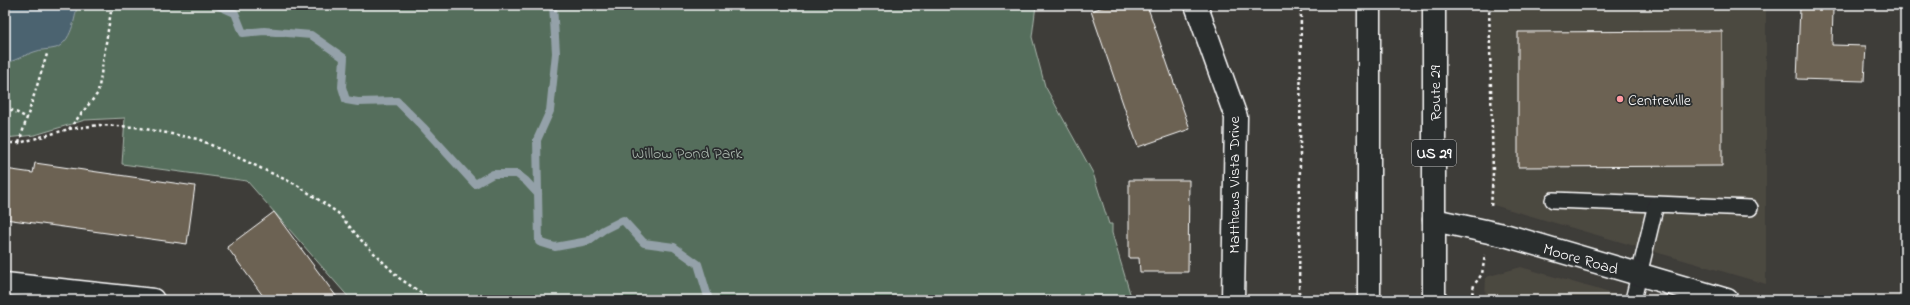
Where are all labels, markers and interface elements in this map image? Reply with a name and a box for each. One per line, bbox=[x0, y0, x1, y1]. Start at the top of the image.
street label: Route 29 bbox=[1424, 65, 1448, 121]
place label: Centreville bbox=[1628, 89, 1692, 113]
marker: Centreville bbox=[1615, 94, 1625, 104]
street label: Matthews Vista Drive bbox=[1223, 116, 1247, 254]
road number: US 29 bbox=[1412, 140, 1456, 166]
park label: Willow Pond Park bbox=[632, 142, 743, 166]
street label: Moore Road bbox=[1540, 238, 1621, 282]

